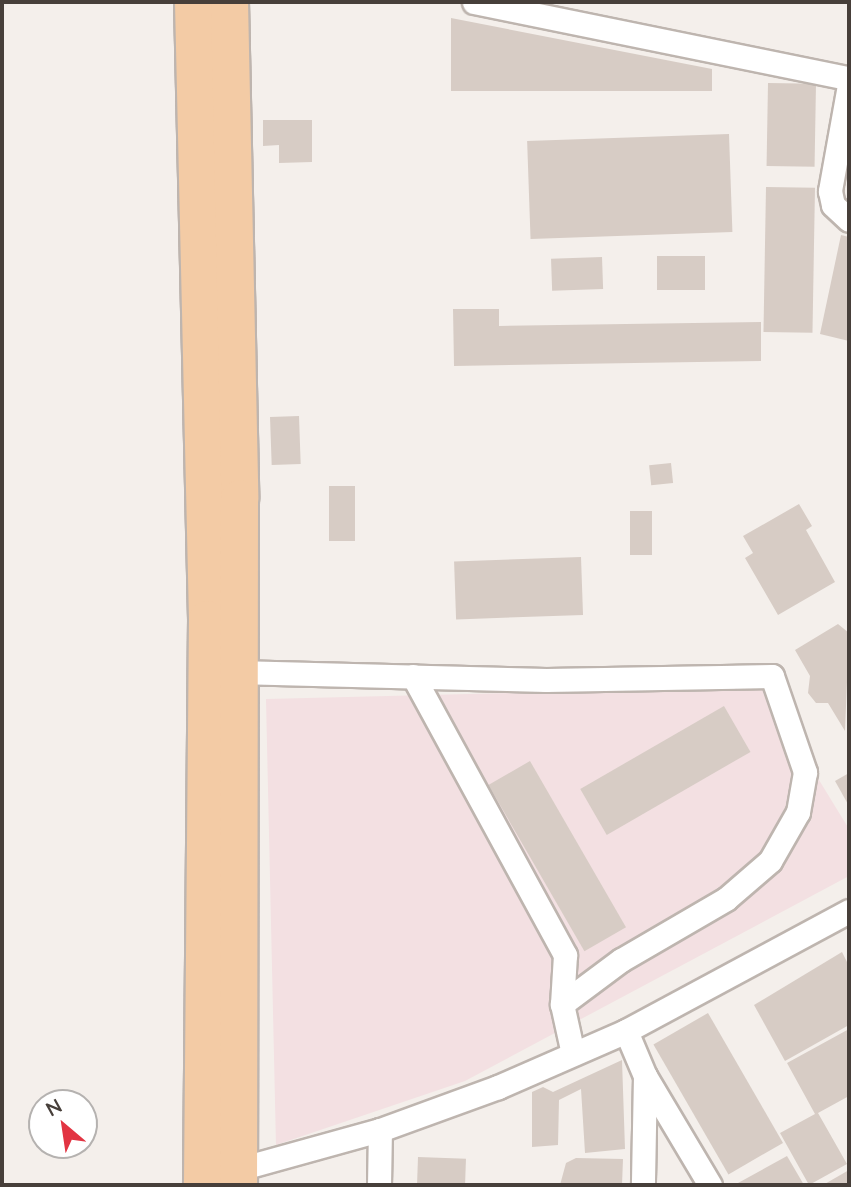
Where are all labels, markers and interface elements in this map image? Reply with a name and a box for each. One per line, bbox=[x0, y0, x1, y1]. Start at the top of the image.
north arrow bbox=[28, 1089, 98, 1159]
text: N bbox=[42, 1093, 66, 1121]

